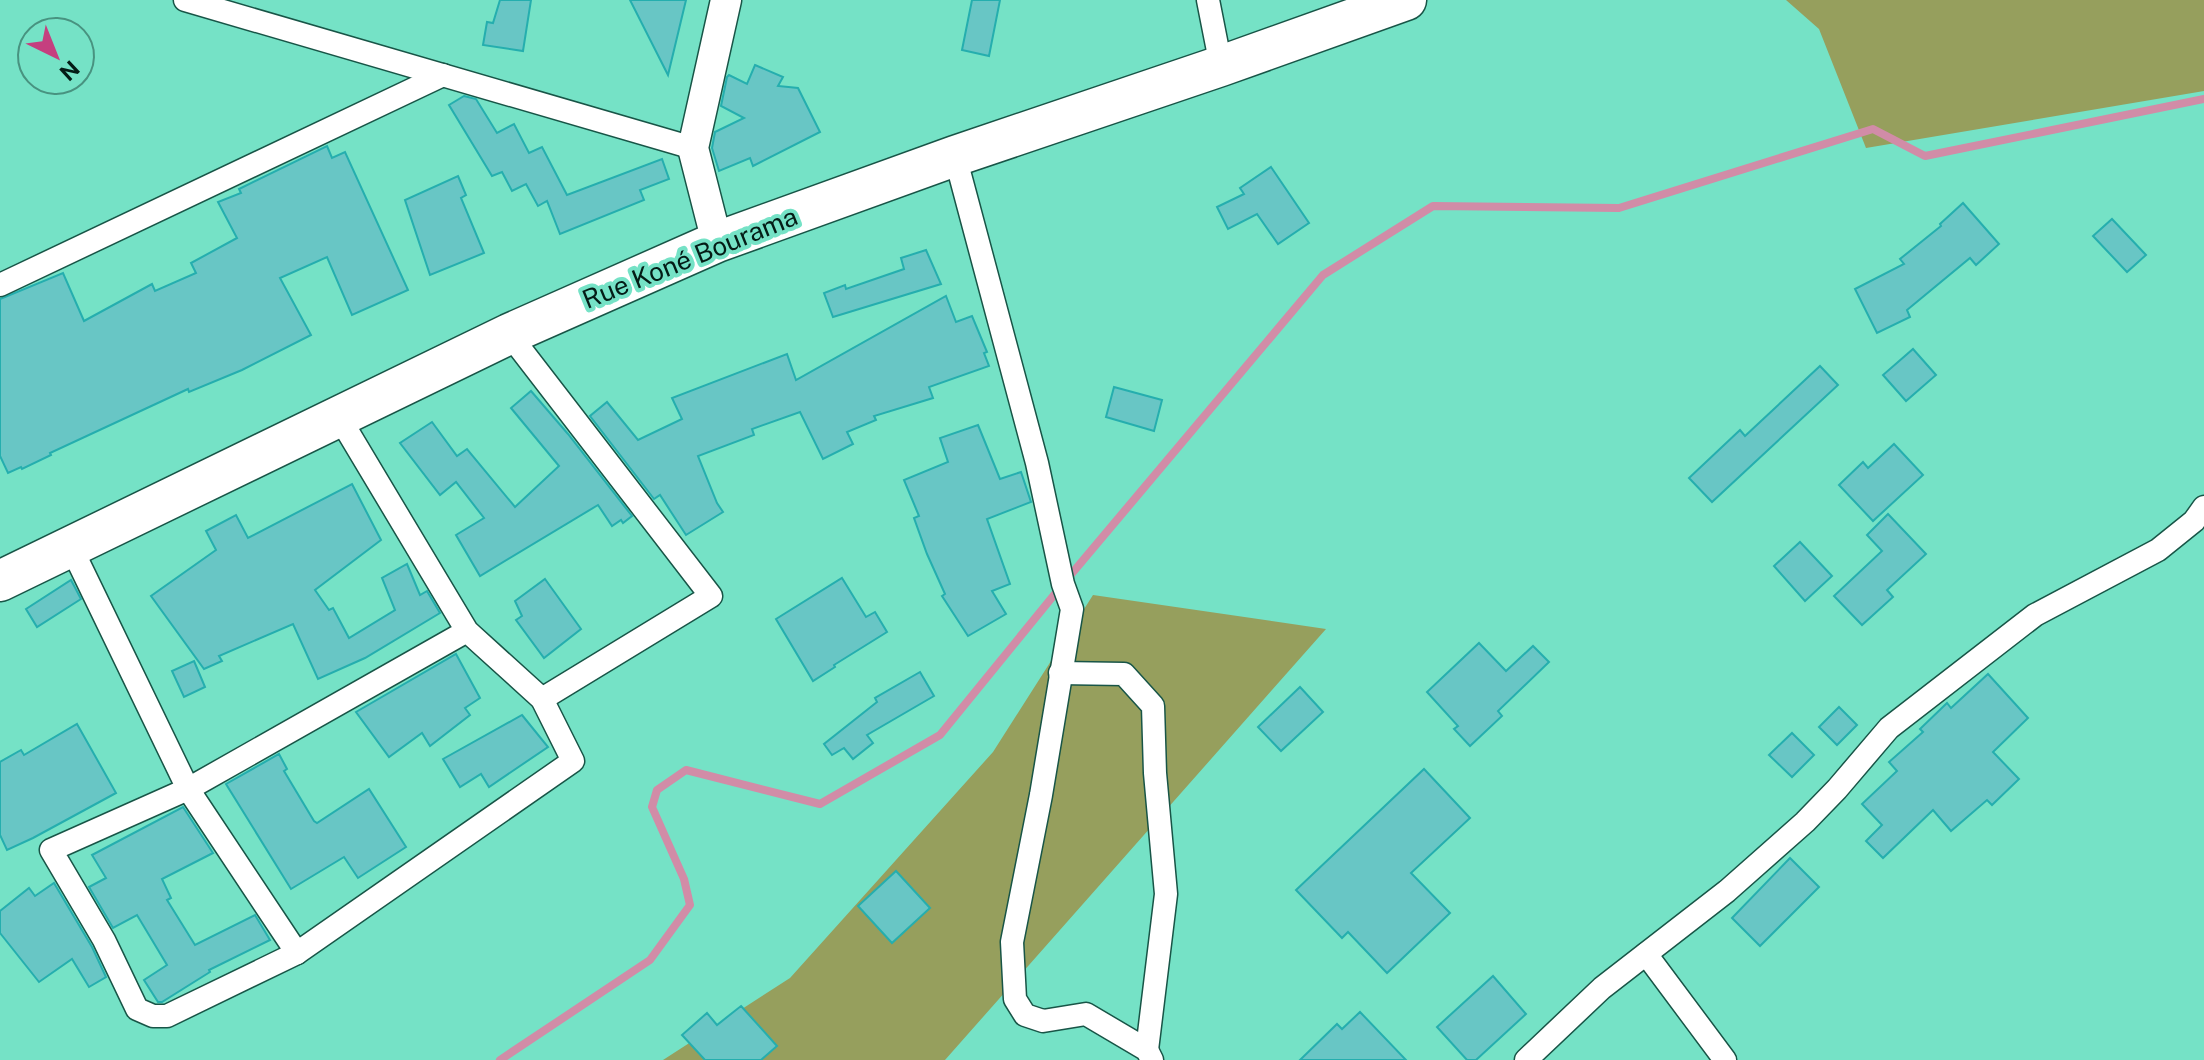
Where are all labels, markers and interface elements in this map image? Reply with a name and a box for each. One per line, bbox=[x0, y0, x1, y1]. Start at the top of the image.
north arrow bbox=[16, 16, 96, 96]
text: N bbox=[54, 55, 85, 86]
street label: Rue Koné Bourama bbox=[578, 200, 802, 315]

